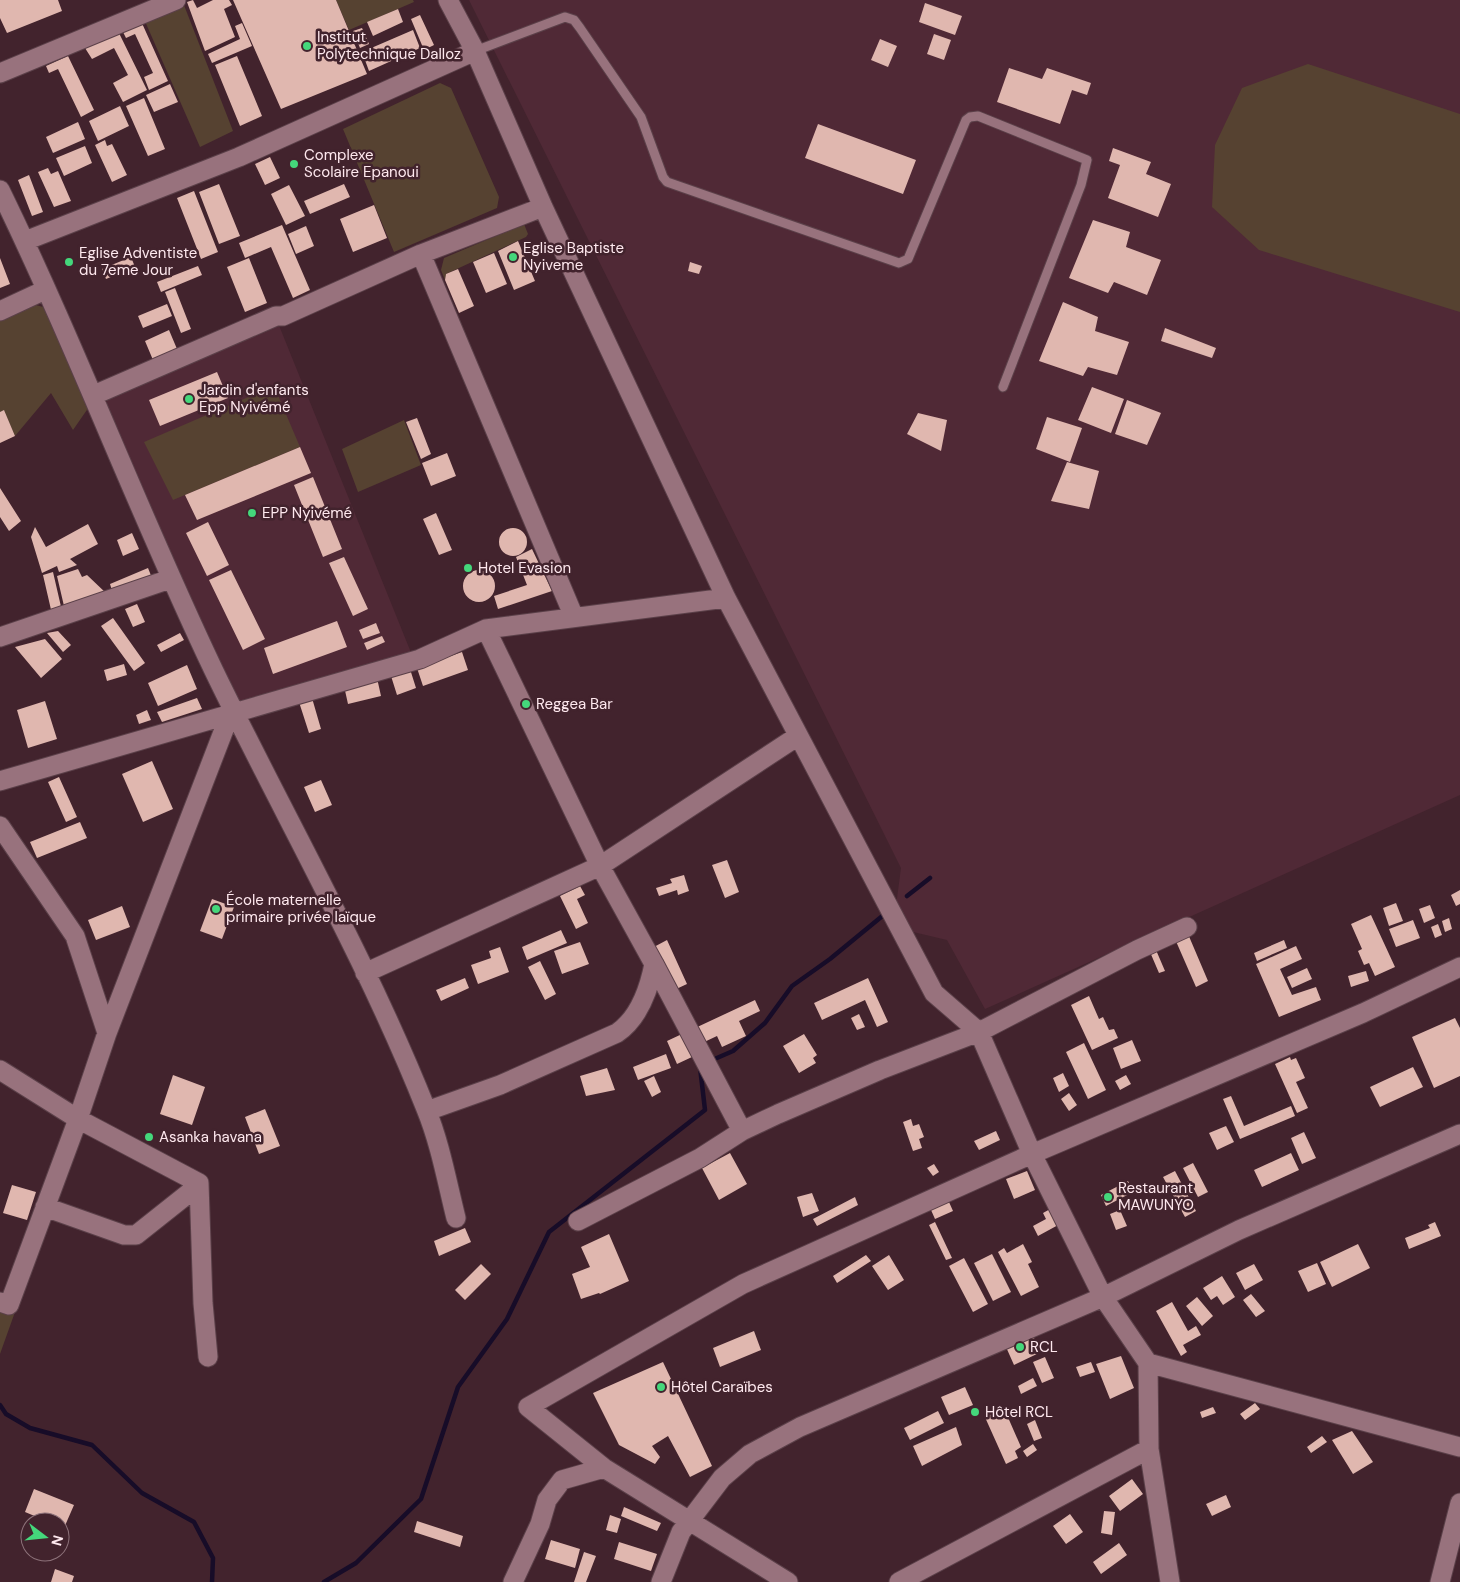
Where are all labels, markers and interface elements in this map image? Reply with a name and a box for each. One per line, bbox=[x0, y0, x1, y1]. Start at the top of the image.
place label: Institut Polytechnique Dalloz bbox=[317, 27, 461, 64]
marker: Institut Polytechnique Dalloz bbox=[301, 40, 313, 52]
place label: Complexe Scolaire Epanoui bbox=[304, 145, 419, 182]
marker: Complexe Scolaire Epanoui bbox=[288, 158, 300, 170]
place label: Eglise Baptiste Nyiveme bbox=[523, 238, 624, 275]
place label: Eglise Adventiste du 7eme Jour bbox=[79, 243, 197, 280]
marker: Eglise Baptiste Nyiveme bbox=[507, 251, 519, 263]
marker: Eglise Adventiste du 7eme Jour bbox=[63, 256, 75, 268]
place label: Jardin d'enfants Epp Nyivémé bbox=[199, 380, 309, 417]
marker: Jardin d'enfants Epp Nyivémé bbox=[183, 393, 195, 405]
place label: EPP Nyivémé bbox=[262, 503, 352, 523]
marker: EPP Nyivémé bbox=[246, 507, 258, 519]
place label: Hotel Evasion bbox=[478, 558, 571, 578]
marker: Hotel Evasion bbox=[462, 562, 474, 574]
place label: Reggea Bar bbox=[536, 694, 613, 714]
marker: Reggea Bar bbox=[520, 698, 532, 710]
place label: École maternelle primaire privée laïque bbox=[226, 890, 376, 927]
marker: École maternelle primaire privée laïque bbox=[210, 903, 222, 915]
place label: Asanka havana bbox=[159, 1127, 262, 1147]
marker: Asanka havana bbox=[143, 1131, 155, 1143]
place label: Restaurant MAWUNYO bbox=[1118, 1178, 1194, 1215]
marker: Restaurant MAWUNYO bbox=[1102, 1191, 1114, 1203]
place label: RCL bbox=[1030, 1337, 1058, 1357]
marker: RCL bbox=[1014, 1341, 1026, 1353]
place label: Hôtel Caraïbes bbox=[671, 1377, 773, 1397]
marker: Hôtel Caraïbes bbox=[655, 1381, 667, 1393]
place label: Hôtel RCL bbox=[985, 1402, 1053, 1422]
marker: Hôtel RCL bbox=[969, 1406, 981, 1418]
north arrow bbox=[20, 1512, 70, 1562]
text: N bbox=[47, 1533, 68, 1548]

